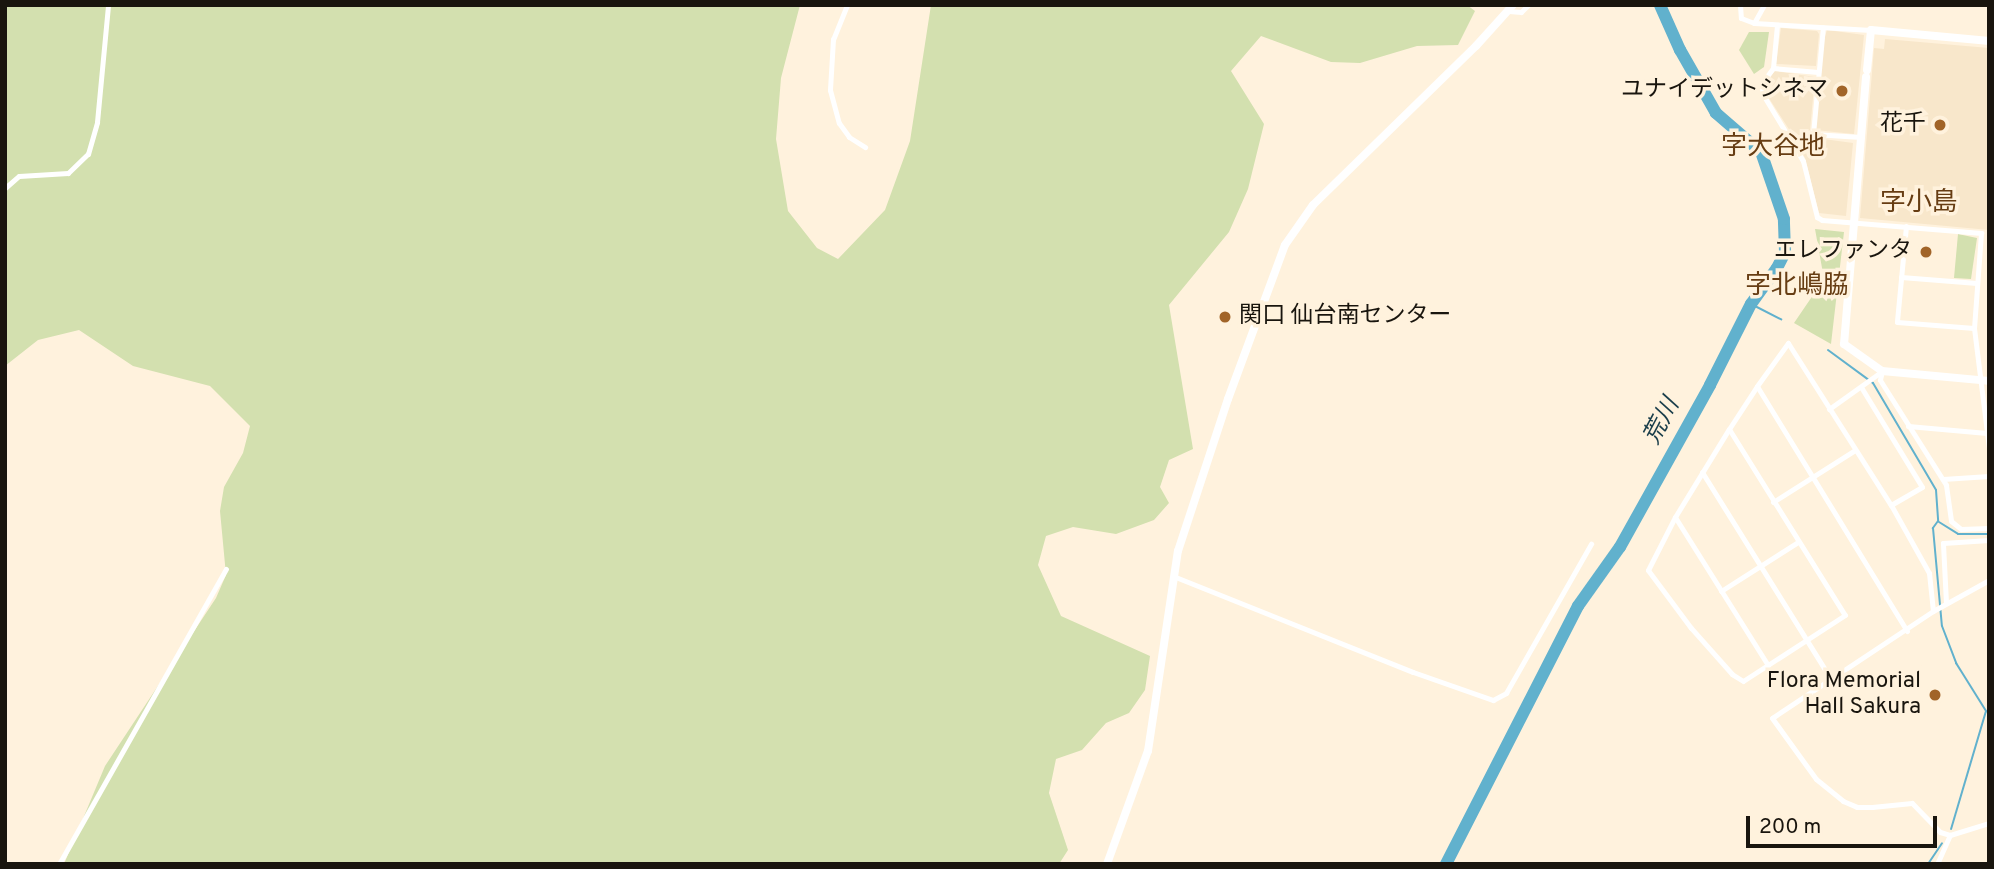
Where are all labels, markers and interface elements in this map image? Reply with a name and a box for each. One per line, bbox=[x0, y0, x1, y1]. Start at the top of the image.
place label: ユナイデットシネマ bbox=[1621, 77, 1828, 105]
marker: ユナイデットシネマ bbox=[1834, 83, 1850, 99]
place label: 花千 bbox=[1880, 111, 1926, 139]
marker: 花千 bbox=[1932, 117, 1948, 133]
district label: 字大谷地 bbox=[1721, 132, 1825, 164]
district label: 字小島 bbox=[1880, 188, 1958, 220]
place label: エレファンタ bbox=[1774, 238, 1912, 266]
marker: エレファンタ bbox=[1918, 244, 1934, 260]
district label: 字北嶋脇 bbox=[1745, 271, 1849, 303]
place label: 関口 仙台南センター bbox=[1239, 303, 1451, 331]
marker: 関口 仙台南センター bbox=[1217, 309, 1233, 325]
water label: 荒川 bbox=[1639, 394, 1687, 450]
place label: Flora Memorial Hall Sakura bbox=[1767, 668, 1921, 722]
marker: Flora Memorial Hall Sakura bbox=[1927, 687, 1943, 703]
scale bar bbox=[1749, 802, 1940, 846]
text: 200 m bbox=[1759, 814, 1821, 841]

